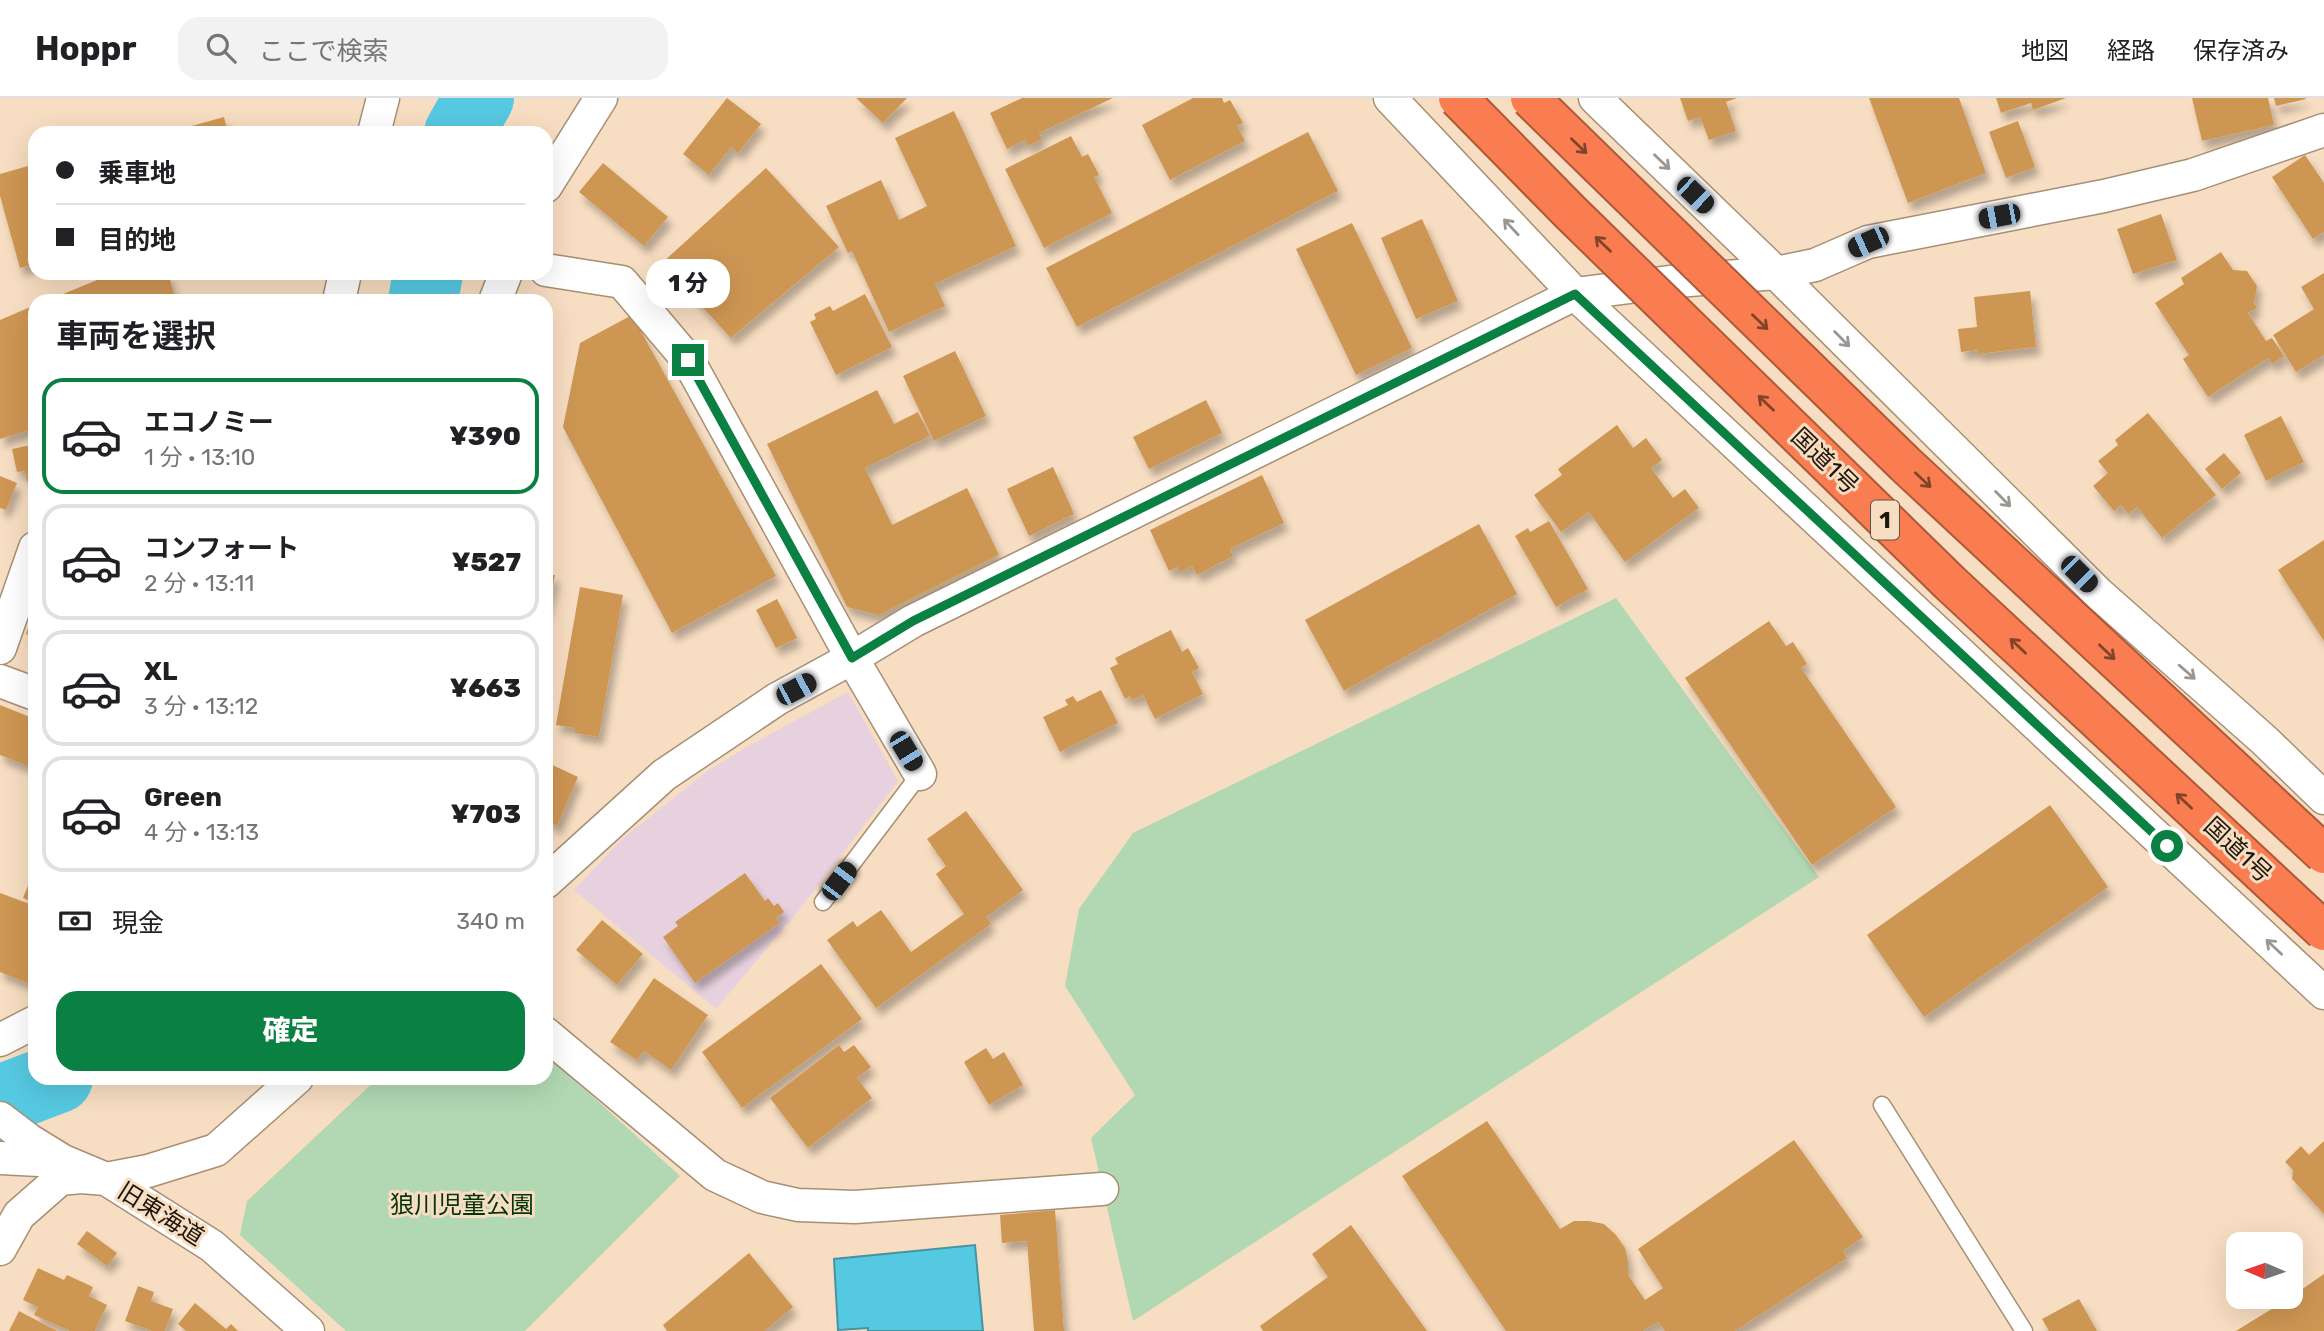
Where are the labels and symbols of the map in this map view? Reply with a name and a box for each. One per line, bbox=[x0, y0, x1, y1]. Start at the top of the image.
one-way arrow bbox=[1570, 137, 1587, 154]
one-way arrow bbox=[1653, 154, 1670, 171]
car bbox=[1673, 173, 1718, 217]
car bbox=[1977, 202, 2022, 230]
one-way arrow bbox=[1503, 219, 1520, 236]
car bbox=[1845, 224, 1892, 260]
one-way arrow bbox=[1595, 236, 1612, 253]
callout: 1 分 bbox=[646, 258, 730, 308]
one-way arrow bbox=[1751, 313, 1768, 330]
one-way arrow bbox=[1833, 330, 1850, 347]
route end bbox=[672, 344, 704, 376]
one-way arrow bbox=[1757, 395, 1774, 412]
street label: 国道1号 bbox=[1786, 422, 1864, 500]
one-way arrow bbox=[1914, 472, 1932, 488]
one-way arrow bbox=[1994, 490, 2011, 507]
road number: 1 bbox=[1871, 500, 1899, 540]
car bbox=[2057, 552, 2102, 596]
one-way arrow bbox=[2009, 638, 2027, 654]
one-way arrow bbox=[2098, 644, 2116, 660]
one-way arrow bbox=[2177, 663, 2195, 679]
car bbox=[773, 670, 820, 708]
car bbox=[887, 728, 926, 774]
one-way arrow bbox=[2176, 792, 2193, 809]
street label: 国道1号 bbox=[2198, 812, 2278, 888]
route start bbox=[2151, 830, 2183, 862]
car bbox=[818, 858, 861, 904]
one-way arrow bbox=[2266, 938, 2283, 955]
street label: 旧東海道 bbox=[113, 1177, 209, 1251]
park label: 狼川児童公園 bbox=[390, 1191, 534, 1219]
north arrow bbox=[2226, 1232, 2303, 1309]

